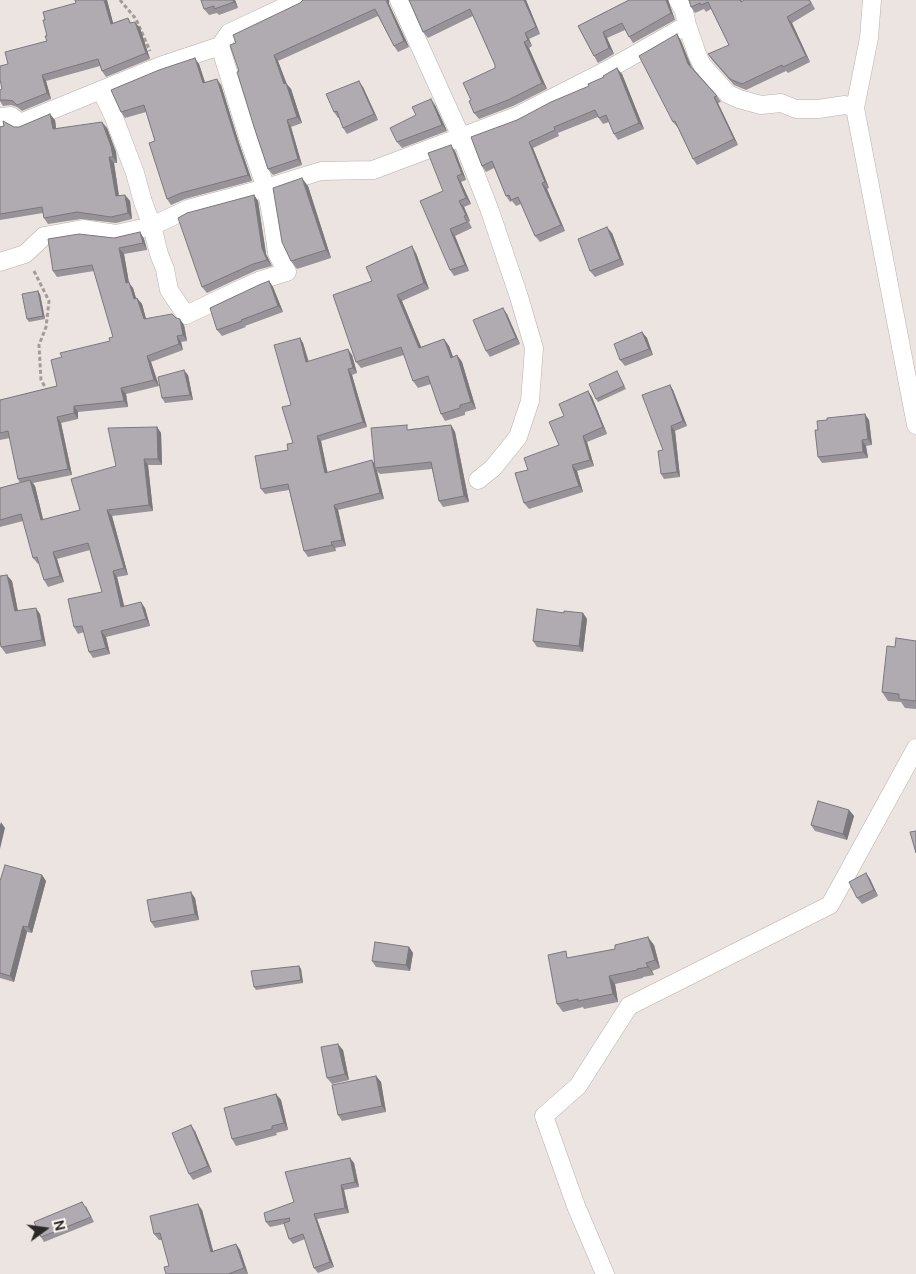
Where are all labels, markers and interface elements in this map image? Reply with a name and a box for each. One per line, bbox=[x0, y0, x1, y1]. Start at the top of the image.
north arrow bbox=[20, 1204, 70, 1254]
text: N bbox=[50, 1218, 70, 1233]

